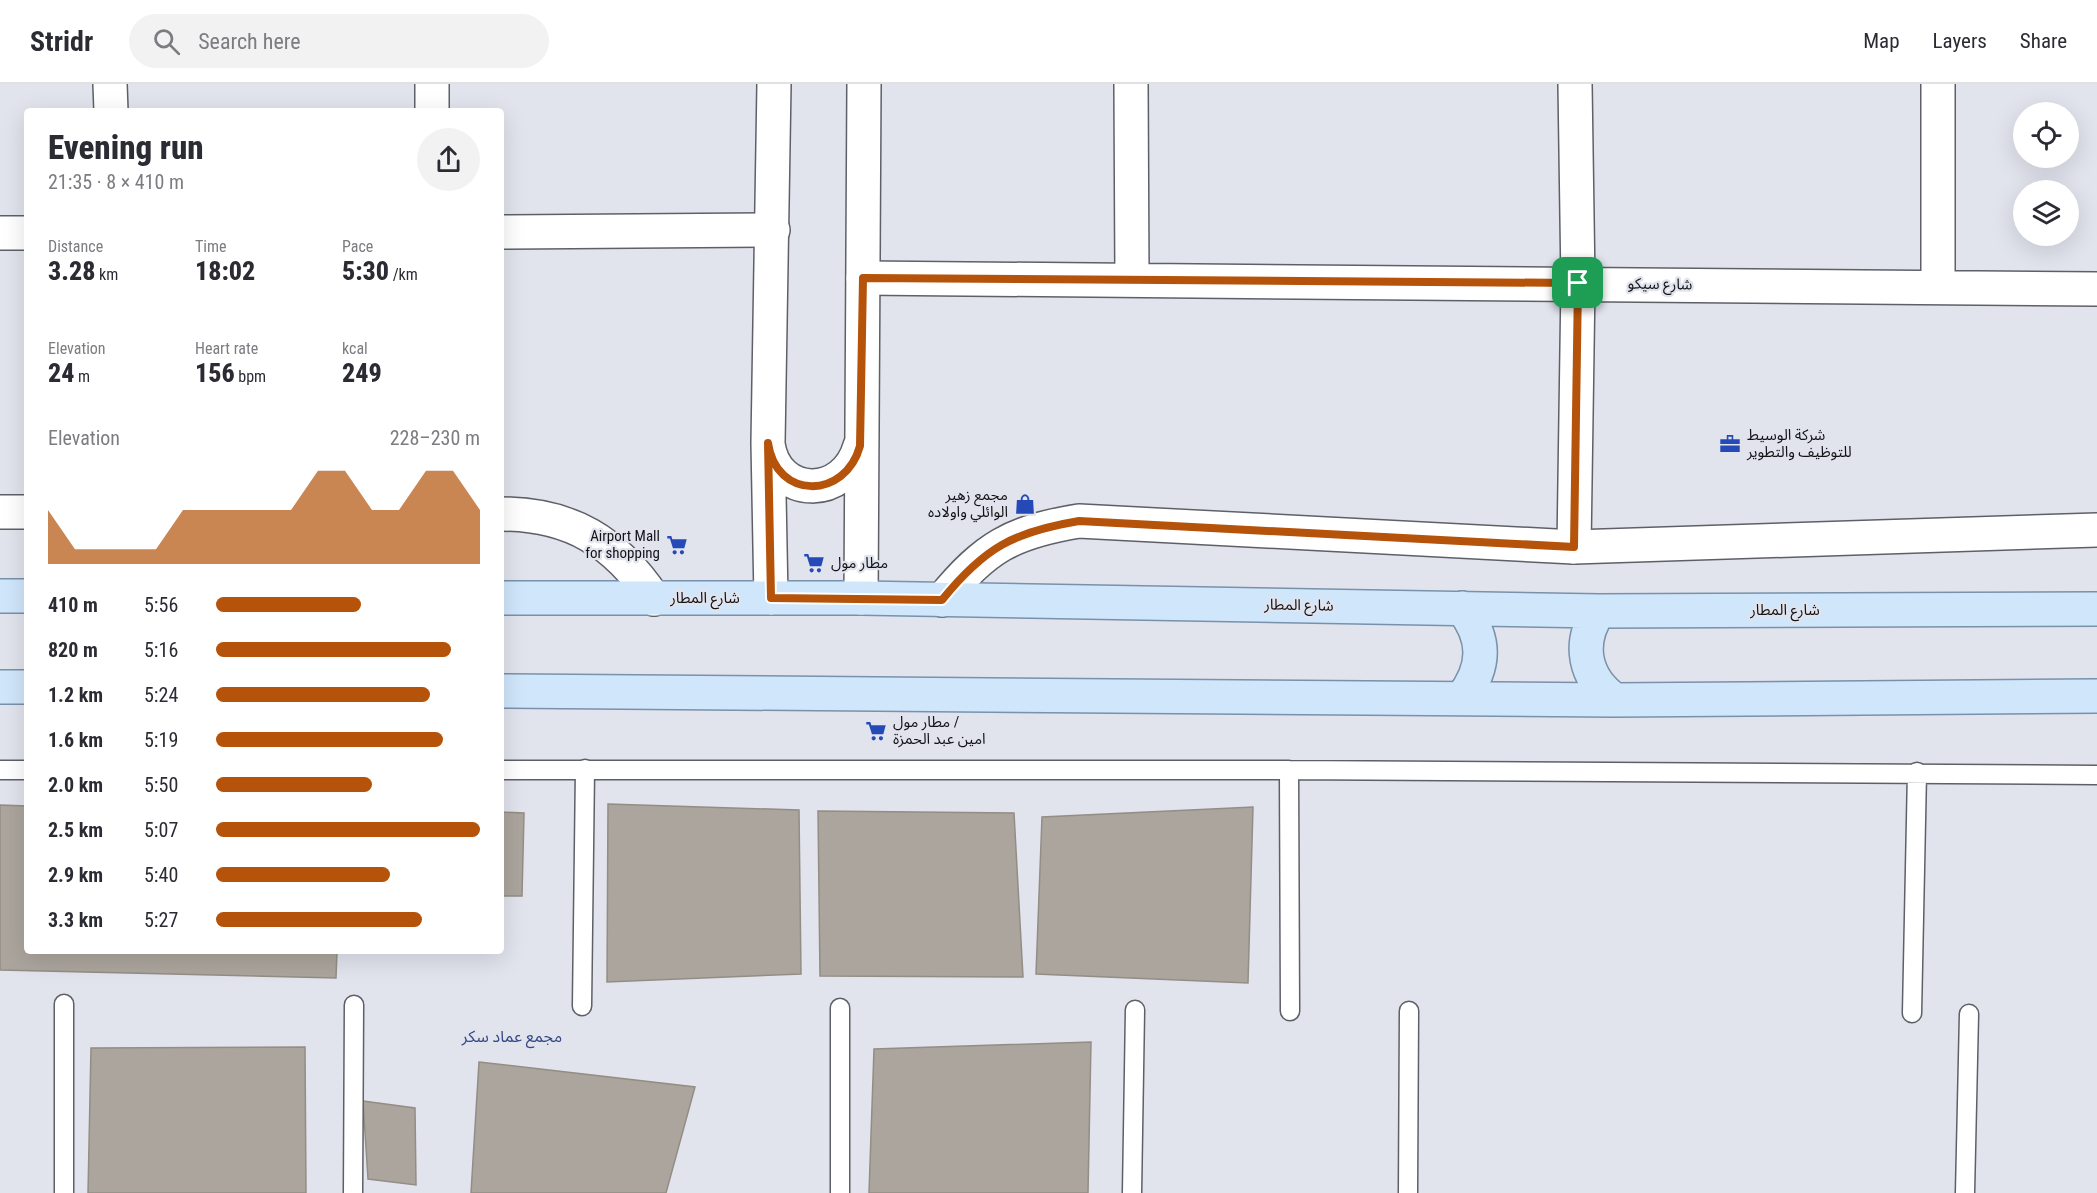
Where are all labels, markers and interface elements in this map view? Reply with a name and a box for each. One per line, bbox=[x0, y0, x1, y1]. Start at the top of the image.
search box bbox=[129, 14, 549, 68]
text: Stridr bbox=[30, 25, 93, 58]
icon: search bbox=[150, 25, 183, 58]
text: Search here bbox=[198, 29, 301, 54]
text: Map bbox=[1863, 29, 1900, 53]
text: Layers bbox=[1933, 29, 1987, 53]
text: Share bbox=[2020, 29, 2067, 53]
map controls bbox=[2013, 102, 2079, 246]
button: locate bbox=[2013, 102, 2079, 168]
text: Evening run bbox=[48, 128, 204, 167]
button: share bbox=[417, 128, 480, 191]
text: 21:35 · 8 × 410 m bbox=[48, 170, 184, 194]
button: layers bbox=[2013, 180, 2079, 246]
text: Distance bbox=[48, 237, 103, 256]
text: Time bbox=[195, 237, 227, 256]
text: Pace bbox=[342, 237, 373, 256]
text: 3.28 bbox=[48, 256, 95, 286]
text: 18:02 bbox=[195, 256, 255, 286]
text: 5:30 bbox=[342, 256, 389, 286]
pin bbox=[1552, 257, 1603, 308]
text: km bbox=[95, 265, 118, 284]
text: /km bbox=[389, 265, 418, 284]
icon: arrive bbox=[1561, 266, 1594, 299]
street label: شارع سيكو bbox=[1627, 274, 1693, 297]
text: Elevation bbox=[48, 339, 106, 358]
text: Heart rate bbox=[195, 339, 258, 358]
text: kcal bbox=[342, 339, 368, 358]
text: 24 bbox=[48, 358, 74, 388]
text: 156 bbox=[195, 358, 235, 388]
text: 249 bbox=[342, 358, 382, 388]
text: m bbox=[74, 367, 90, 386]
text: bpm bbox=[235, 367, 266, 386]
text: Elevation bbox=[48, 426, 120, 450]
text: 228–230 m bbox=[390, 426, 480, 450]
place label: شركة الوسيط للتوظيف والتطوير bbox=[1746, 426, 1852, 461]
office icon: شركة الوسيط للتوظيف والتطوير bbox=[1718, 432, 1742, 456]
place label: مجمع زهير الوائلي واولاده bbox=[928, 486, 1008, 523]
shop icon: مجمع زهير الوائلي واولاده bbox=[1013, 492, 1037, 516]
place label: Airport Mall for shopping bbox=[585, 527, 660, 562]
supermarket icon: Airport Mall for shopping bbox=[665, 533, 689, 557]
supermarket icon: مطار مول bbox=[802, 551, 826, 575]
place label: مطار مول bbox=[831, 554, 888, 572]
street label: شارع المطار bbox=[669, 589, 740, 610]
text: 410 m bbox=[48, 593, 98, 617]
text: 5:56 bbox=[144, 593, 178, 617]
street label: شارع المطار bbox=[1263, 595, 1334, 618]
street label: شارع المطار bbox=[1749, 601, 1820, 622]
text: 820 m bbox=[48, 638, 98, 662]
text: 5:16 bbox=[144, 638, 178, 662]
text: 1.2 km bbox=[48, 683, 103, 707]
text: 5:24 bbox=[144, 683, 178, 707]
place label: مطار مول / امين عبد الحمزة bbox=[893, 713, 986, 748]
supermarket icon: مطار مول / امين عبد الحمزة bbox=[864, 719, 888, 743]
text: 1.6 km bbox=[48, 728, 103, 752]
text: 5:19 bbox=[144, 728, 178, 752]
text: 2.0 km bbox=[48, 773, 103, 797]
text: 5:50 bbox=[144, 773, 178, 797]
text: 2.5 km bbox=[48, 818, 103, 842]
text: 5:07 bbox=[144, 818, 178, 842]
text: 2.9 km bbox=[48, 863, 103, 887]
text: 5:40 bbox=[144, 863, 178, 887]
text: 3.3 km bbox=[48, 908, 103, 932]
text: 5:27 bbox=[144, 908, 178, 932]
district label: مجمع عماد سكر bbox=[461, 1027, 562, 1049]

